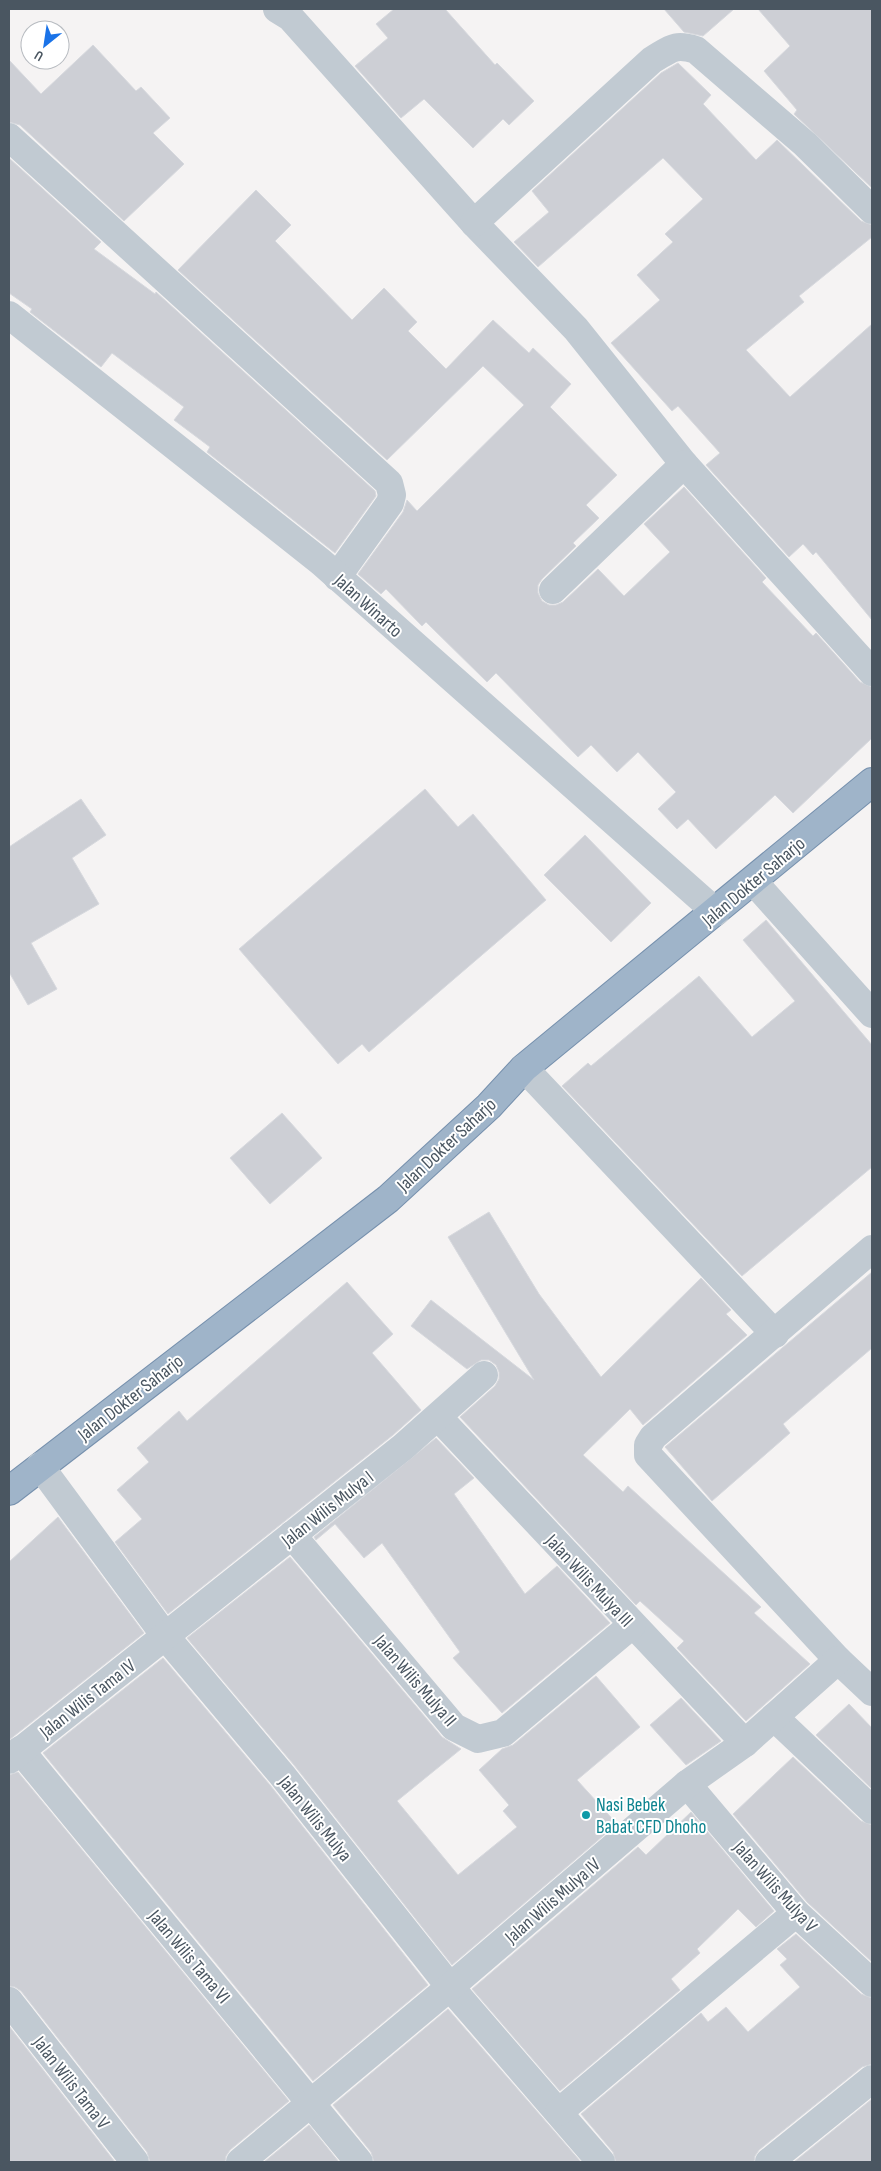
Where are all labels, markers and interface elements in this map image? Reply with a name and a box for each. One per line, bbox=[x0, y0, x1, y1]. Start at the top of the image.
north arrow bbox=[20, 20, 70, 70]
text: U bbox=[31, 47, 46, 65]
street label: Jalan Winarto bbox=[328, 569, 407, 643]
street label: Jalan Dokter Saharjo bbox=[697, 832, 810, 932]
street label: Jalan Dokter Saharjo bbox=[392, 1093, 501, 1198]
street label: Jalan Dokter Saharjo bbox=[73, 1350, 188, 1447]
street label: Jalan Wilis Mulya I bbox=[277, 1466, 379, 1553]
street label: Jalan Wilis Mulya III bbox=[540, 1529, 638, 1632]
street label: Jalan Wilis Mulya II bbox=[368, 1630, 461, 1732]
street label: Jalan Wilis Tama IV bbox=[35, 1654, 141, 1744]
street label: Jalan Wilis Mulya bbox=[273, 1771, 356, 1866]
place label: Nasi Bebek Babat CFD Dhoho bbox=[596, 1794, 706, 1839]
marker: Nasi Bebek Babat CFD Dhoho bbox=[580, 1809, 592, 1821]
street label: Jalan Wilis Mulya V bbox=[727, 1836, 822, 1938]
street label: Jalan Wilis Mulya IV bbox=[500, 1853, 606, 1949]
street label: Jalan Wilis Tama VI bbox=[142, 1905, 235, 2008]
street label: Jalan Wilis Tama V bbox=[27, 2031, 114, 2134]

